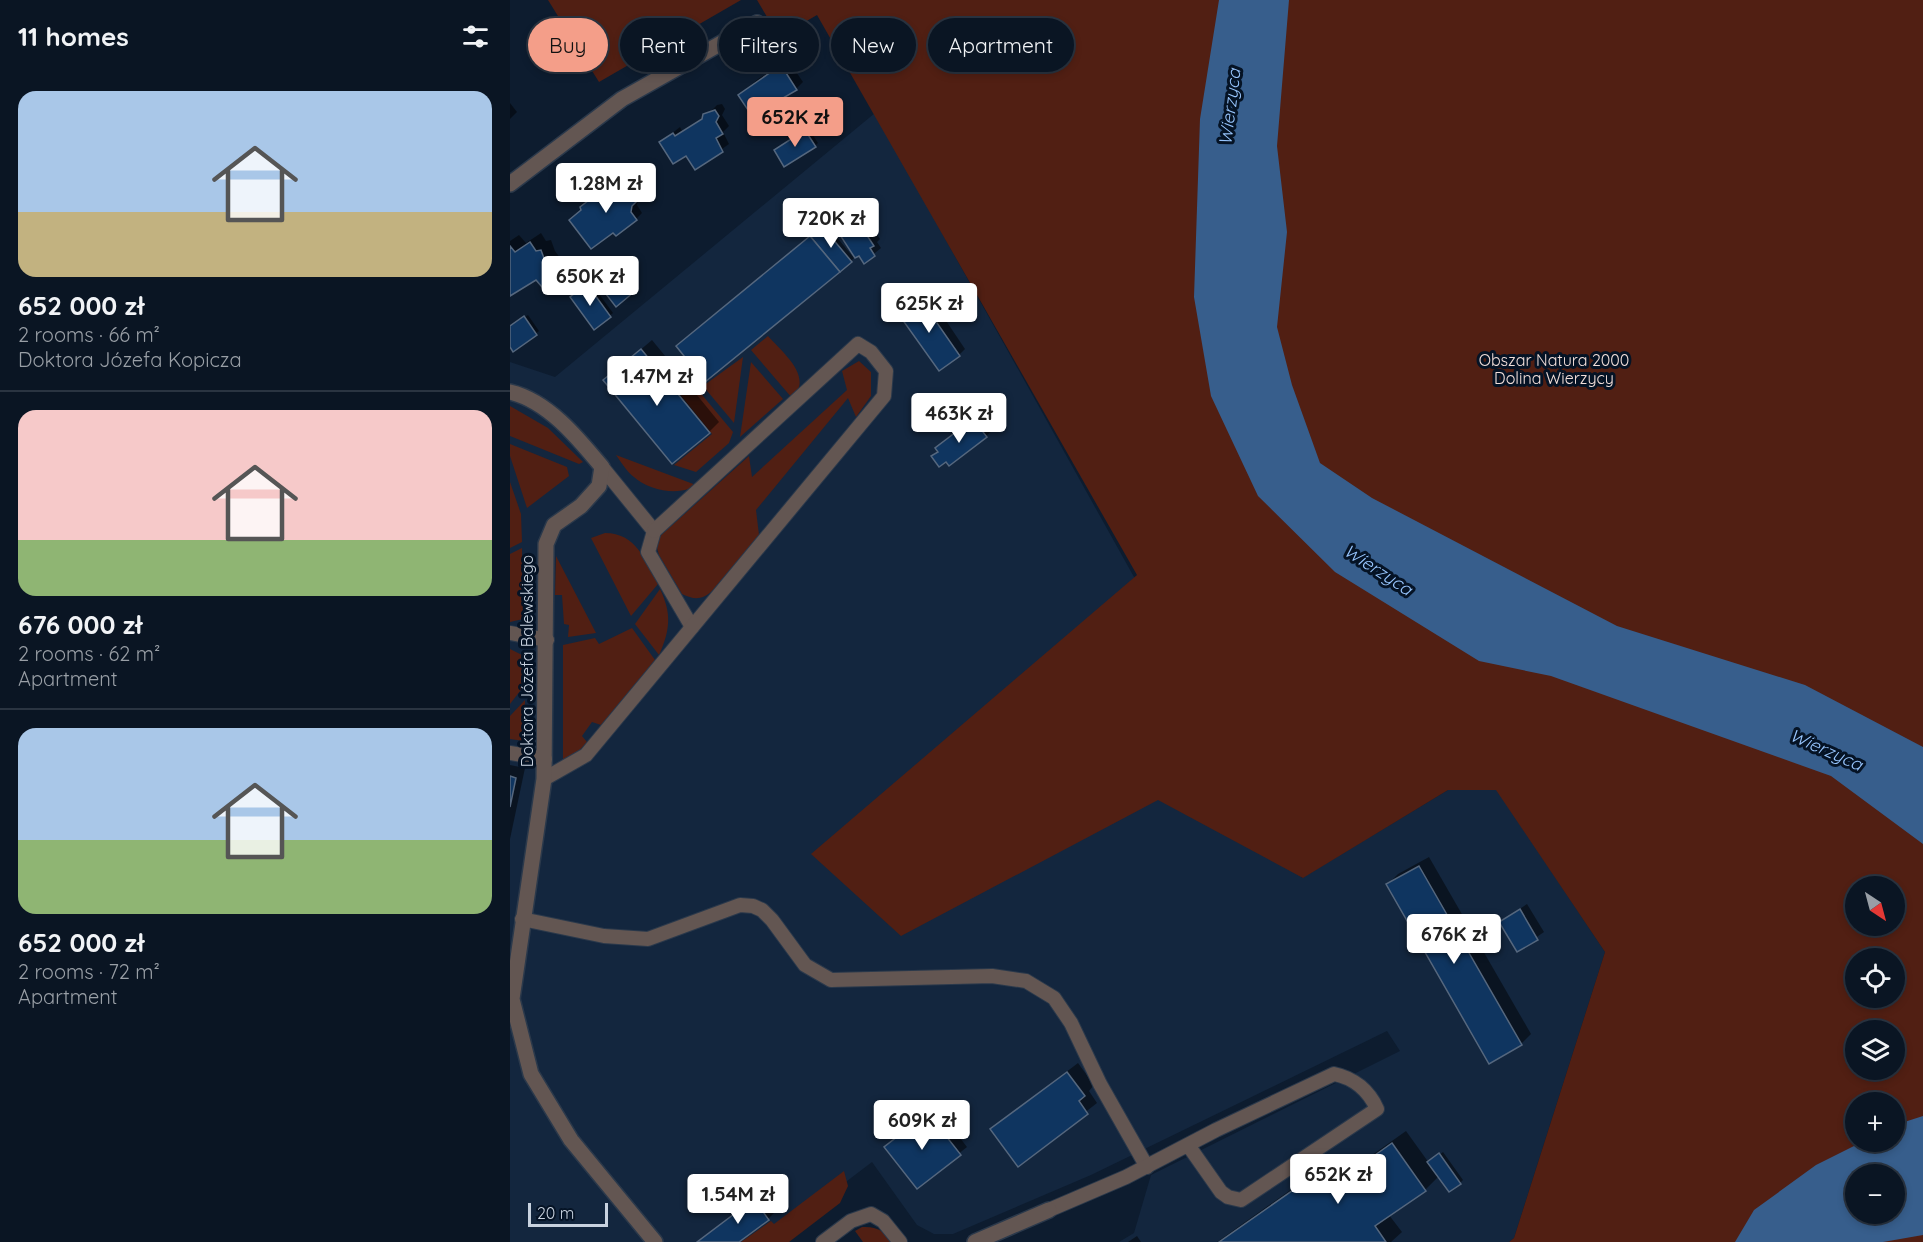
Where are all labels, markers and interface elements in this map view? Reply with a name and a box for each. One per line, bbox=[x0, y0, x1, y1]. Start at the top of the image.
chip: Buy bbox=[528, 18, 608, 72]
chip: Rent bbox=[620, 18, 707, 72]
chip: Filters bbox=[719, 18, 819, 72]
chip: New bbox=[831, 18, 916, 72]
chip: Apartment bbox=[928, 18, 1074, 72]
text: 11 homes bbox=[18, 20, 129, 53]
icon: filters bbox=[459, 20, 492, 53]
water label: Wierzyca bbox=[1213, 66, 1246, 147]
pin: 652K zł bbox=[740, 97, 850, 148]
text: 652K zł bbox=[761, 104, 829, 129]
icon: home bbox=[201, 130, 309, 238]
pin: 1.28M zł bbox=[544, 163, 668, 214]
text: 1.28M zł bbox=[570, 170, 642, 195]
pin: 720K zł bbox=[776, 198, 886, 249]
text: 720K zł bbox=[797, 205, 865, 230]
pin: 650K zł bbox=[535, 256, 645, 307]
text: 650K zł bbox=[556, 263, 624, 288]
pin: 625K zł bbox=[874, 283, 984, 334]
text: 652 000 zł bbox=[18, 289, 144, 322]
text: 625K zł bbox=[895, 290, 963, 315]
text: 2 rooms · 66 m² bbox=[18, 322, 160, 347]
text: Doktora Józefa Kopicza bbox=[18, 347, 242, 372]
park label: Obszar Natura 2000 Dolina Wierzycy bbox=[1479, 350, 1629, 388]
pin: 1.47M zł bbox=[595, 356, 719, 407]
text: 1.47M zł bbox=[621, 363, 693, 388]
pin: 463K zł bbox=[904, 393, 1014, 444]
text: 463K zł bbox=[925, 400, 993, 425]
icon: home bbox=[201, 449, 309, 557]
water label: Wierzyca bbox=[1340, 539, 1418, 601]
street label: Doktora Józefa Balewskiego bbox=[517, 555, 537, 767]
text: 676 000 zł bbox=[18, 608, 142, 641]
text: 2 rooms · 62 m² bbox=[18, 641, 160, 666]
text: Apartment bbox=[18, 666, 118, 691]
water label: Wierzyca bbox=[1786, 723, 1867, 776]
icon: home bbox=[201, 767, 309, 875]
north arrow bbox=[1845, 876, 1905, 936]
map controls bbox=[1845, 876, 1905, 1224]
pin: 676K zł bbox=[1399, 914, 1509, 965]
text: 676K zł bbox=[1421, 921, 1487, 946]
text: 652 000 zł bbox=[18, 926, 144, 959]
button: locate bbox=[1845, 948, 1905, 1008]
text: 2 rooms · 72 m² bbox=[18, 959, 160, 984]
text: Apartment bbox=[18, 984, 118, 1009]
button: layers bbox=[1845, 1020, 1905, 1080]
button: + bbox=[1845, 1092, 1905, 1152]
pin: 609K zł bbox=[867, 1100, 977, 1151]
text: 609K zł bbox=[888, 1107, 956, 1132]
pin: 652K zł bbox=[1283, 1154, 1393, 1205]
text: 652K zł bbox=[1304, 1161, 1372, 1186]
button: − bbox=[1845, 1164, 1905, 1224]
pin: 1.54M zł bbox=[676, 1174, 800, 1225]
text: 1.54M zł bbox=[701, 1181, 775, 1206]
scale bar bbox=[528, 1200, 608, 1228]
text: 20 m bbox=[537, 1203, 574, 1223]

